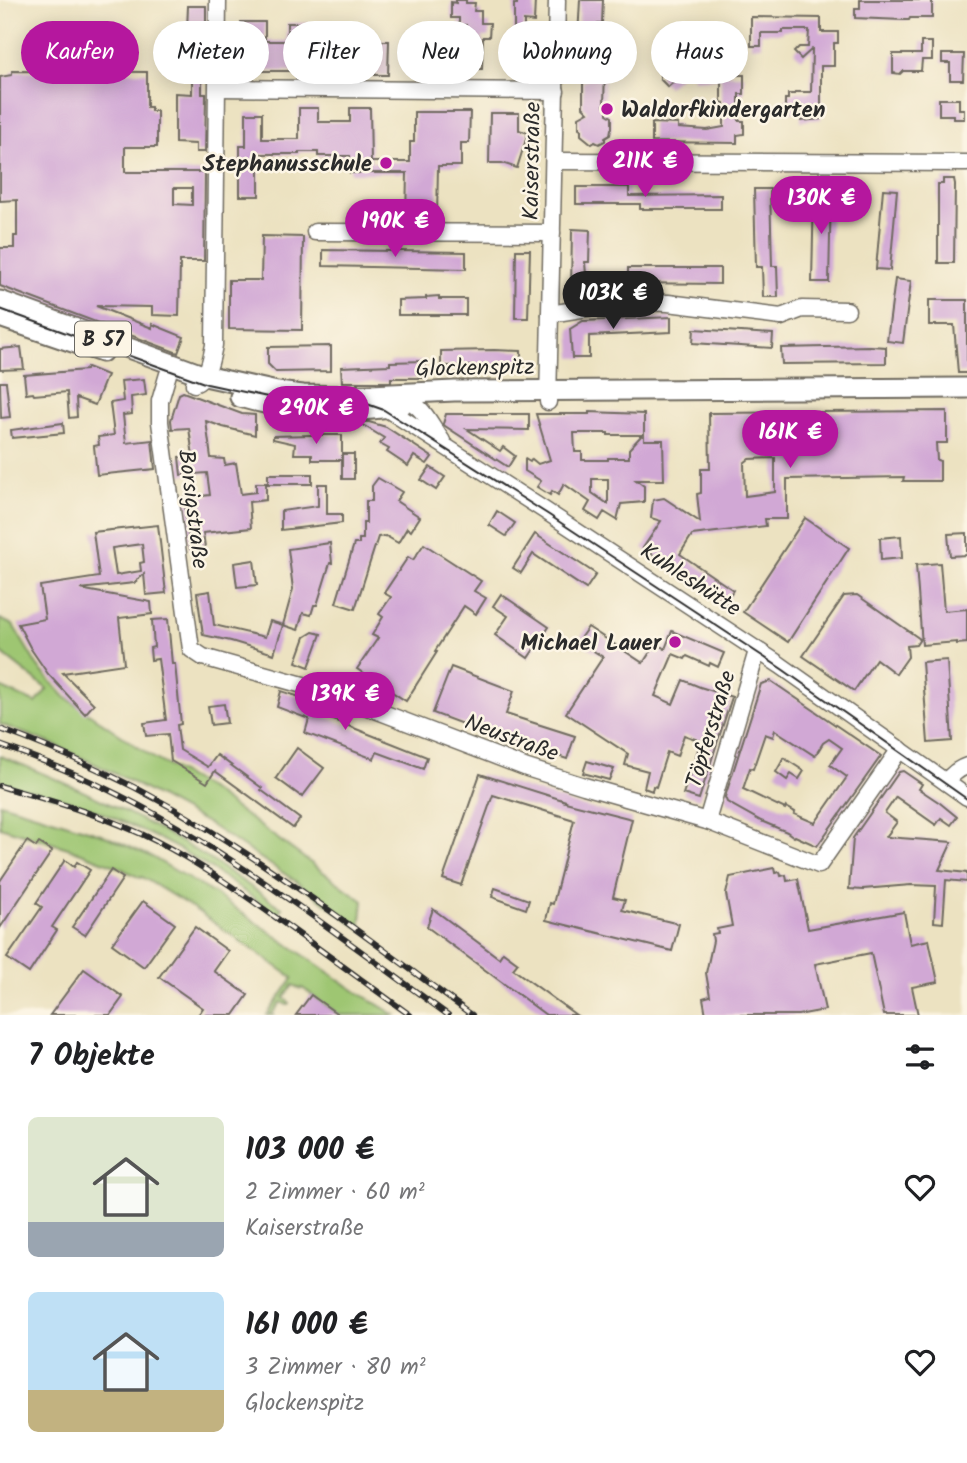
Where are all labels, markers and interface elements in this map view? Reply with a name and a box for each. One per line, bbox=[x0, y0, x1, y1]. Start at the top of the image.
chip: Kaufen bbox=[21, 21, 139, 84]
chip: Mieten bbox=[153, 21, 269, 84]
chip: Filter bbox=[283, 21, 383, 84]
chip: Neu bbox=[397, 21, 484, 84]
chip: Wohnung bbox=[498, 21, 637, 84]
chip: Haus bbox=[651, 21, 748, 84]
place label: Waldorfkindergarten bbox=[621, 93, 826, 129]
street label: Kaiserstraße bbox=[514, 101, 552, 221]
marker: Waldorfkindergarten bbox=[599, 101, 615, 117]
pin: 211K € bbox=[588, 140, 702, 199]
text: 211K € bbox=[613, 144, 677, 180]
place label: Stephanusschule bbox=[203, 147, 372, 183]
marker: Stephanusschule bbox=[378, 155, 394, 171]
pin: 130K € bbox=[764, 176, 878, 236]
text: 130K € bbox=[787, 181, 855, 217]
pin: 190K € bbox=[338, 200, 452, 259]
text: 190K € bbox=[361, 204, 429, 240]
pin: 103K € bbox=[556, 272, 670, 331]
text: 103K € bbox=[579, 276, 647, 312]
road number: B 57 bbox=[75, 322, 131, 356]
street label: Glockenspitz bbox=[415, 350, 535, 388]
pin: 290K € bbox=[259, 386, 373, 446]
text: 290K € bbox=[279, 391, 353, 427]
pin: 161K € bbox=[733, 410, 847, 470]
text: 161K € bbox=[758, 415, 822, 451]
street label: Borsigstraße bbox=[167, 448, 217, 571]
street label: Kuhleshütte bbox=[632, 534, 748, 627]
place label: Michael Lauer bbox=[520, 626, 663, 662]
marker: Michael Lauer bbox=[667, 634, 683, 650]
street label: Töpferstraße bbox=[677, 666, 747, 793]
pin: 139K € bbox=[288, 672, 402, 732]
text: 139K € bbox=[311, 677, 379, 713]
street label: Neustraße bbox=[459, 705, 563, 773]
text: 7 Objekte bbox=[28, 1033, 155, 1081]
icon: filters bbox=[901, 1038, 939, 1076]
text: 103 000 € bbox=[245, 1127, 374, 1175]
icon: home bbox=[84, 1145, 168, 1229]
icon: heart bbox=[901, 1168, 939, 1206]
text: 2 Zimmer · 60 m² bbox=[245, 1175, 425, 1211]
text: Kaiserstraße bbox=[245, 1211, 364, 1247]
text: 161 000 € bbox=[245, 1302, 368, 1350]
icon: home bbox=[84, 1320, 168, 1404]
icon: heart bbox=[901, 1343, 939, 1381]
text: 3 Zimmer · 80 m² bbox=[245, 1350, 426, 1386]
text: Glockenspitz bbox=[245, 1386, 364, 1422]

